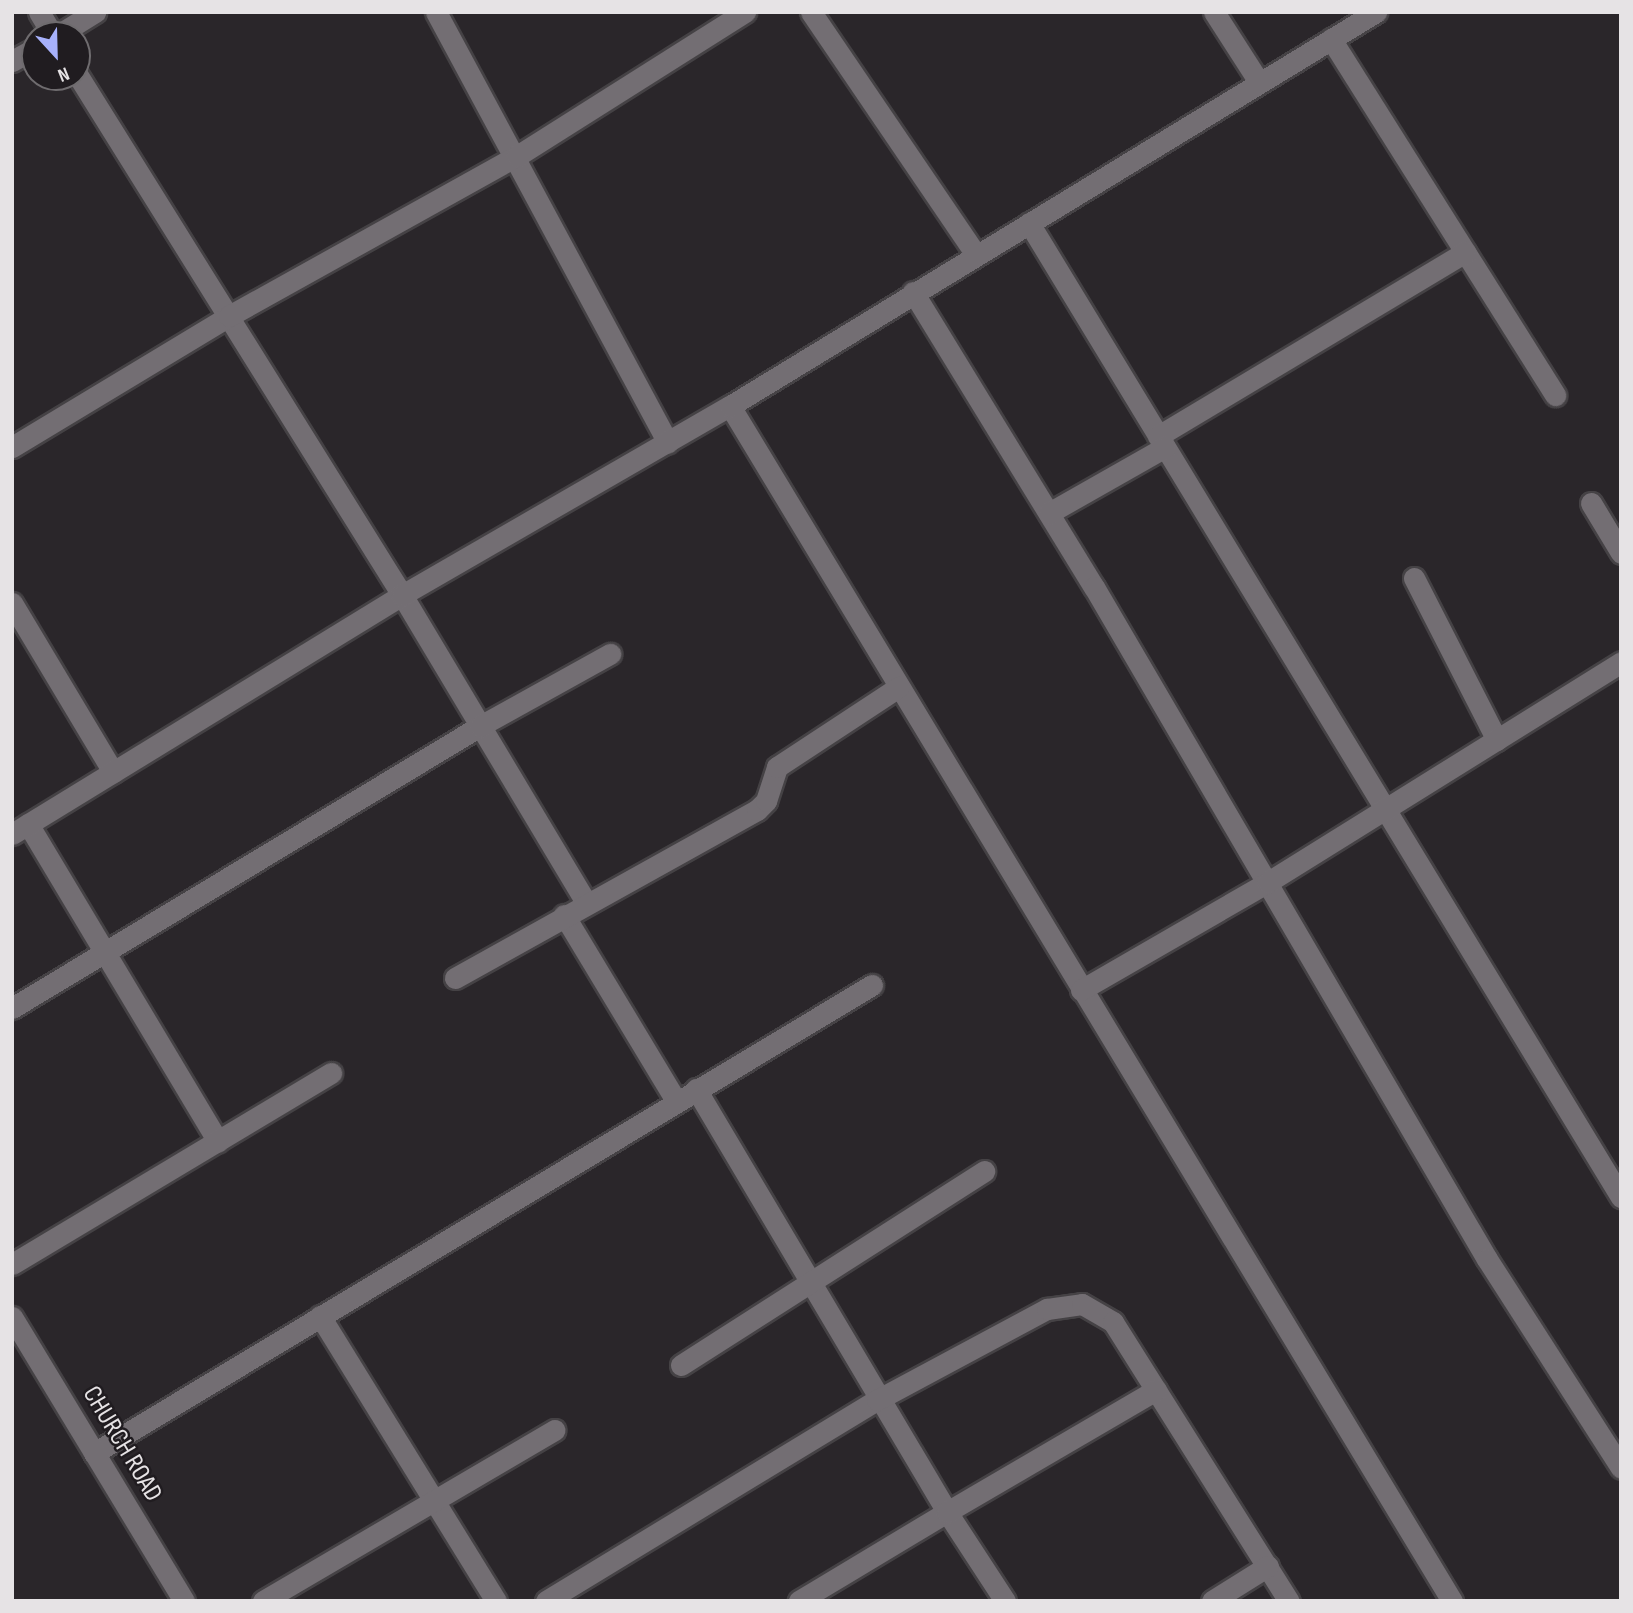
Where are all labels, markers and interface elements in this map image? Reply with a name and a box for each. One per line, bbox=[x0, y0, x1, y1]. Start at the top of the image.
north arrow bbox=[21, 21, 91, 91]
text: N bbox=[54, 62, 72, 87]
street label: CHURCH ROAD bbox=[75, 1381, 169, 1507]

